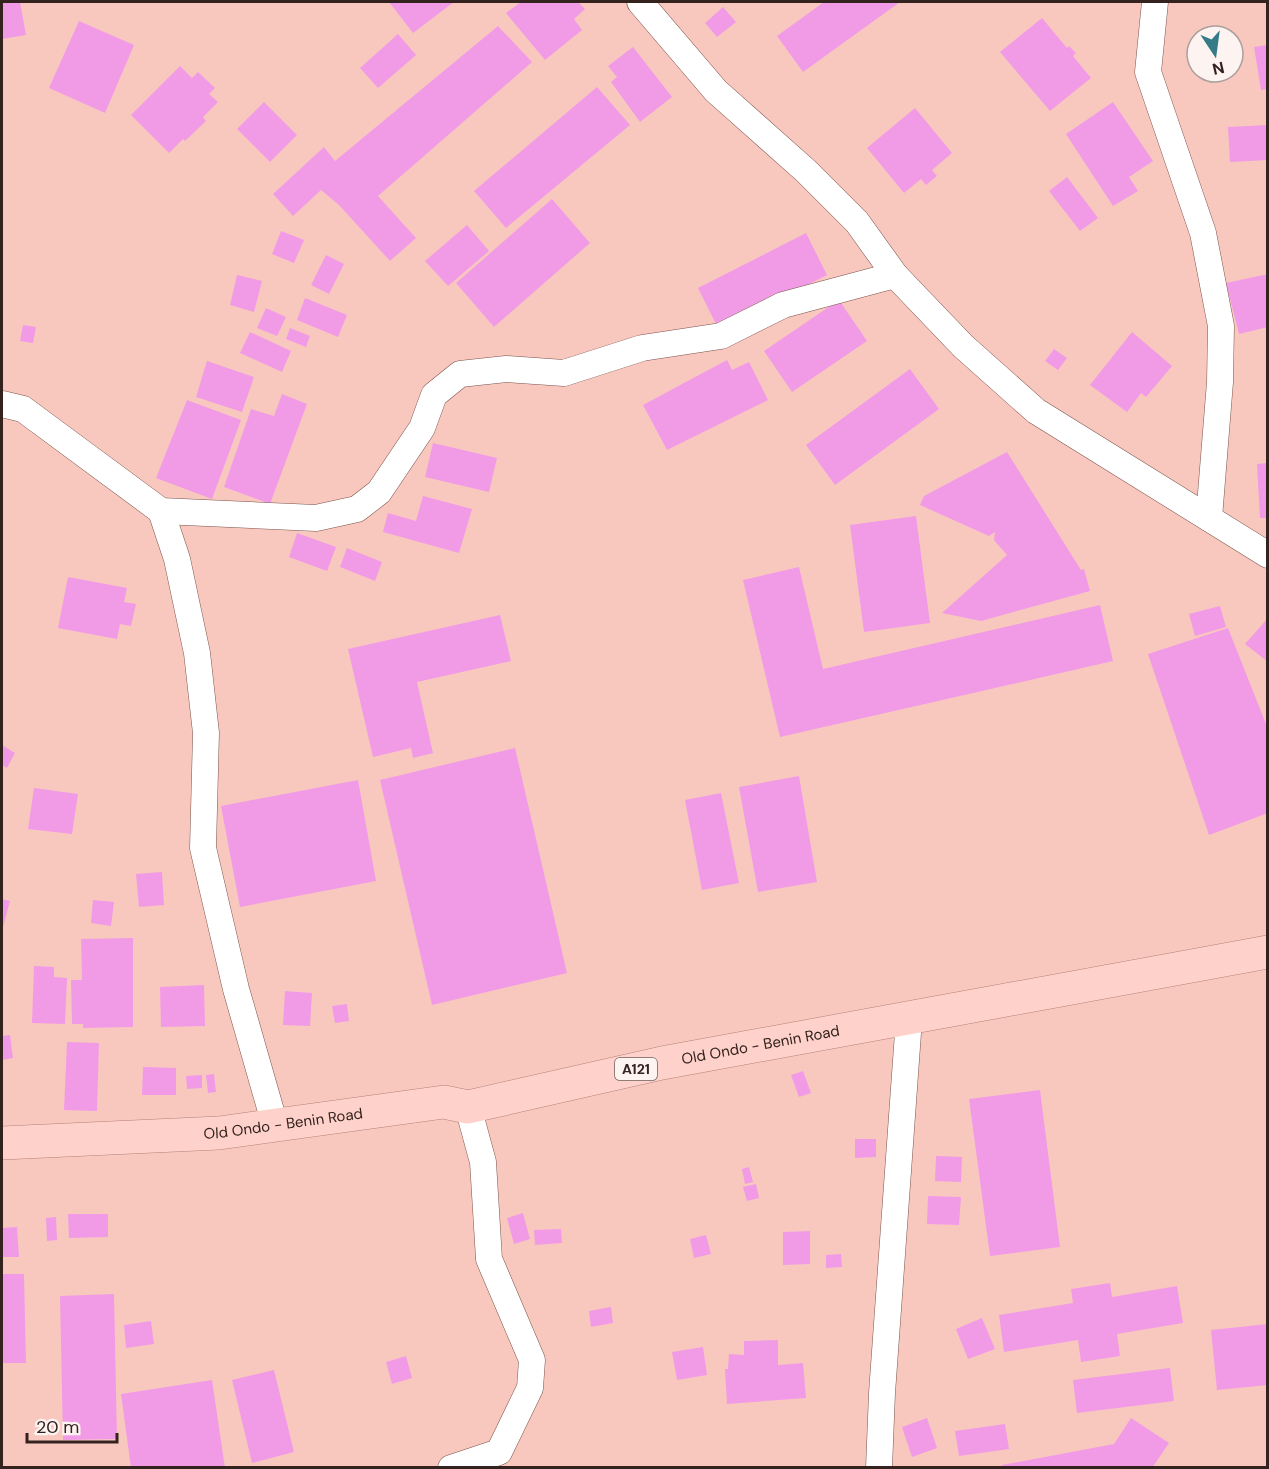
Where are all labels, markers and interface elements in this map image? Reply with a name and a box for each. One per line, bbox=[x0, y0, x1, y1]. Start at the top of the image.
north arrow bbox=[1185, 24, 1245, 84]
text: N bbox=[1210, 57, 1226, 80]
street label: Old Ondo - Benin Road bbox=[680, 1021, 841, 1069]
road number: A121 bbox=[615, 1058, 657, 1080]
street label: Old Ondo - Benin Road bbox=[203, 1103, 364, 1144]
scale bar bbox=[27, 1406, 117, 1444]
text: 20 m bbox=[36, 1415, 79, 1439]

